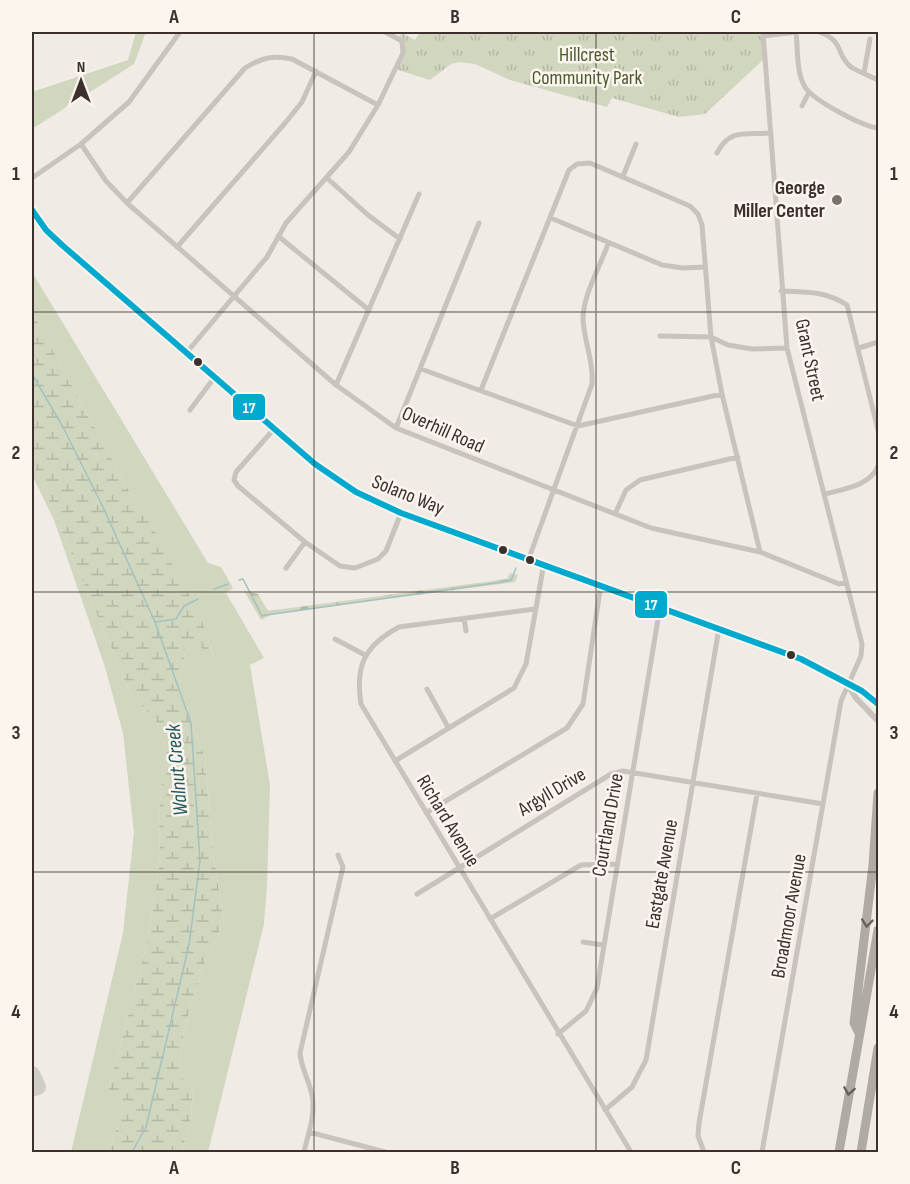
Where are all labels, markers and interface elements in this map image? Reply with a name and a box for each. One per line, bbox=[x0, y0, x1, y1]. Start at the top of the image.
text: A bbox=[168, 5, 179, 29]
text: B bbox=[450, 5, 460, 29]
text: C bbox=[731, 5, 741, 29]
park label: Hillcrest Community Park bbox=[532, 43, 643, 90]
north arrow bbox=[51, 51, 111, 111]
text: N bbox=[77, 58, 85, 77]
text: 1 bbox=[12, 162, 20, 186]
text: 1 bbox=[890, 162, 898, 186]
place label: George Miller Center bbox=[733, 176, 825, 223]
marker: George Miller Center bbox=[830, 193, 844, 207]
street label: Grant Street bbox=[790, 317, 830, 403]
unlabelled marker bbox=[192, 356, 204, 368]
line badge: 17 bbox=[232, 393, 266, 421]
text: 17 bbox=[242, 399, 256, 418]
street label: Overhill Road bbox=[398, 401, 488, 459]
text: 2 bbox=[12, 441, 20, 465]
text: 2 bbox=[890, 441, 898, 465]
street label: Solano Way bbox=[368, 470, 448, 520]
unlabelled marker bbox=[497, 544, 509, 556]
unlabelled marker bbox=[524, 554, 536, 566]
line badge: 17 bbox=[634, 590, 668, 619]
text: 17 bbox=[644, 596, 658, 615]
unlabelled marker bbox=[785, 649, 797, 661]
text: 3 bbox=[12, 721, 21, 745]
text: 3 bbox=[890, 721, 899, 745]
water label: Walnut Creek bbox=[160, 722, 193, 817]
street label: Argyll Drive bbox=[513, 762, 590, 822]
street label: Richard Avenue bbox=[411, 771, 485, 871]
street label: Courtland Drive bbox=[587, 771, 629, 879]
street label: Eastgate Avenue bbox=[641, 818, 683, 930]
street label: Broadmoor Avenue bbox=[766, 852, 812, 980]
one-way arrow bbox=[861, 919, 874, 928]
text: 4 bbox=[11, 1000, 21, 1024]
text: 4 bbox=[889, 1000, 899, 1024]
one-way arrow bbox=[844, 1086, 856, 1096]
text: A bbox=[168, 1156, 179, 1180]
text: B bbox=[450, 1156, 460, 1180]
text: C bbox=[731, 1156, 741, 1180]

